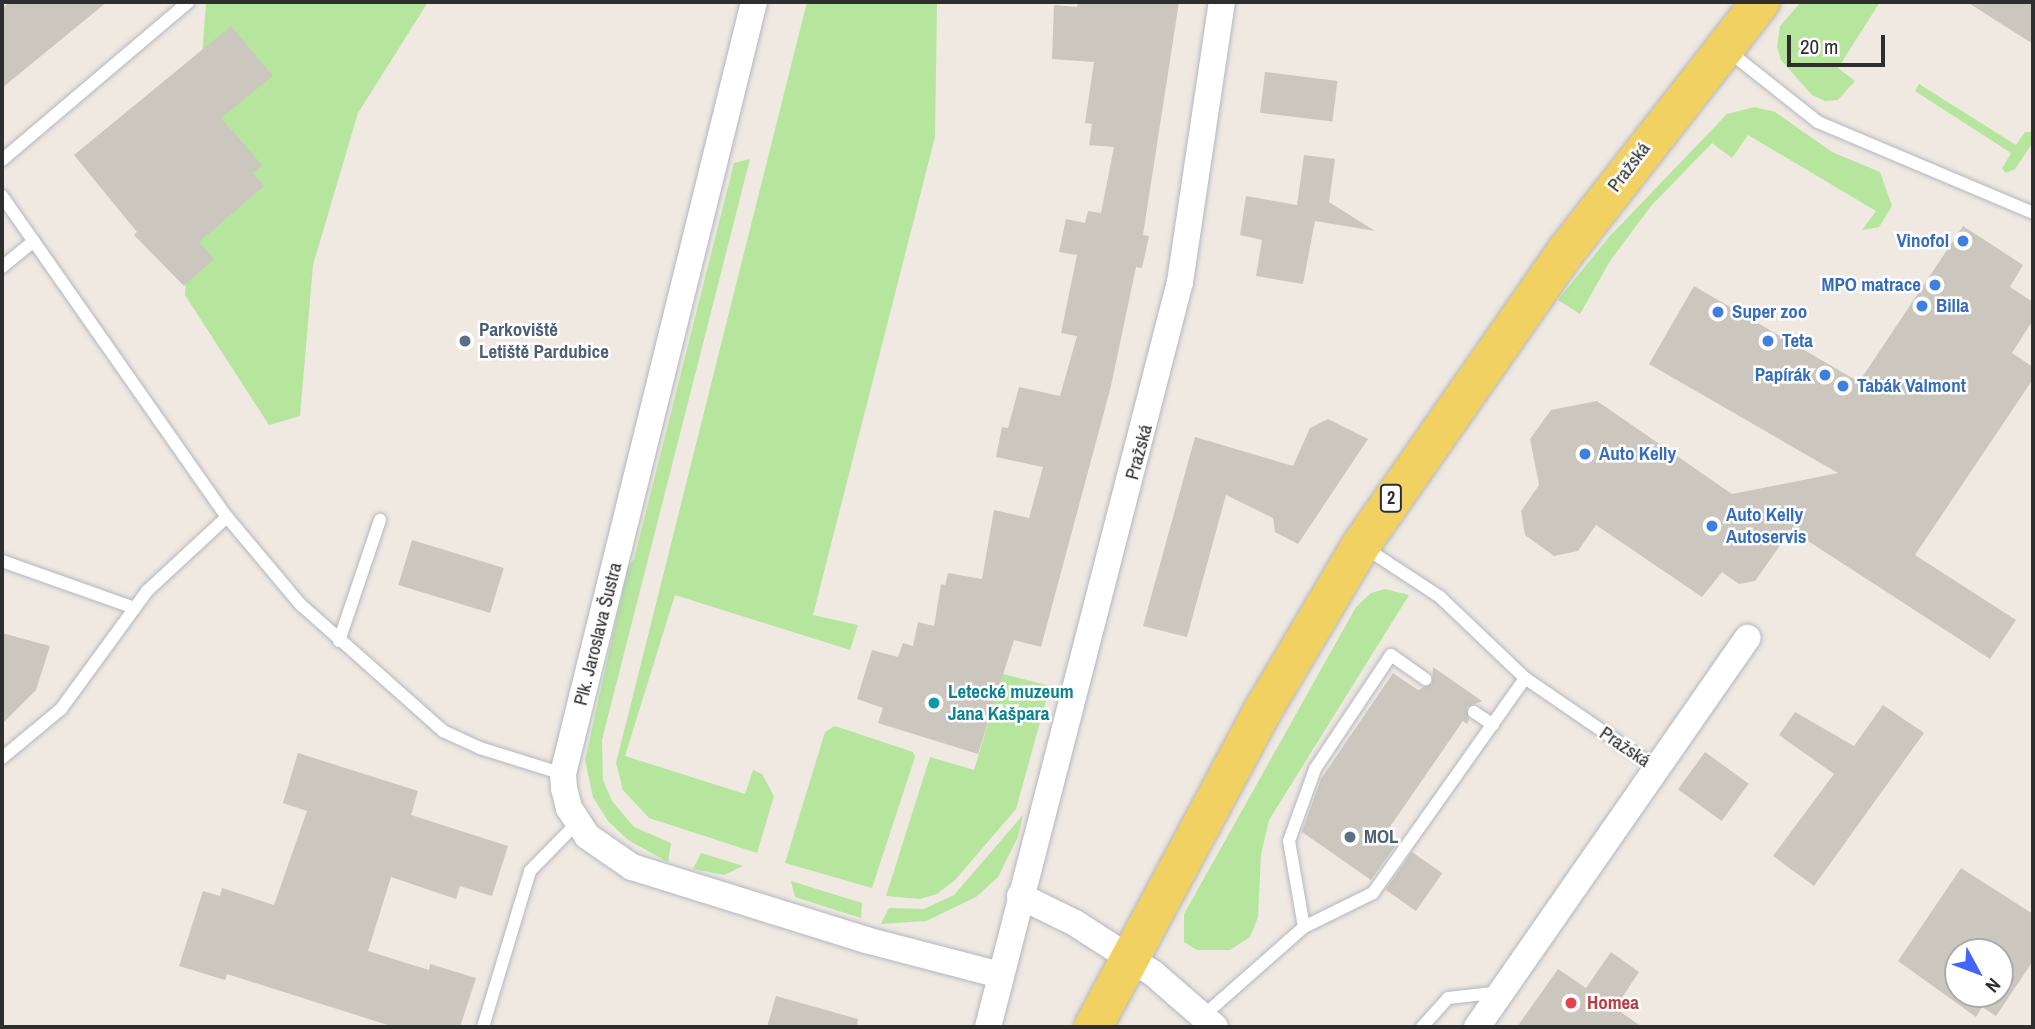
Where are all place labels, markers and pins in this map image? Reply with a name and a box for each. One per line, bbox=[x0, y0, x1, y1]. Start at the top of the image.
place label: Vinofol bbox=[1896, 230, 1949, 252]
marker: Vinofol bbox=[1955, 233, 1971, 249]
place label: MPO matrace bbox=[1821, 274, 1921, 296]
marker: MPO matrace bbox=[1927, 277, 1943, 293]
place label: Billa bbox=[1936, 295, 1969, 317]
marker: Billa bbox=[1914, 298, 1930, 314]
place label: Super zoo bbox=[1732, 301, 1807, 323]
marker: Super zoo bbox=[1710, 304, 1726, 320]
place label: Parkoviště Letiště Pardubice bbox=[479, 319, 609, 363]
place label: Teta bbox=[1782, 330, 1813, 352]
marker: Parkoviště Letiště Pardubice bbox=[457, 333, 473, 349]
marker: Teta bbox=[1760, 333, 1776, 349]
place label: Papírák bbox=[1755, 364, 1811, 386]
marker: Papírák bbox=[1817, 367, 1833, 383]
place label: Tabák Valmont bbox=[1857, 375, 1966, 397]
marker: Tabák Valmont bbox=[1835, 378, 1851, 394]
place label: Auto Kelly bbox=[1599, 443, 1676, 465]
marker: Auto Kelly bbox=[1577, 446, 1593, 462]
place label: Auto Kelly Autoservis bbox=[1726, 504, 1807, 548]
marker: Auto Kelly Autoservis bbox=[1704, 518, 1720, 534]
place label: Letecké muzeum Jana Kašpara bbox=[948, 681, 1074, 725]
marker: Letecké muzeum Jana Kašpara bbox=[926, 695, 942, 711]
place label: MOL bbox=[1364, 826, 1399, 848]
marker: MOL bbox=[1342, 829, 1358, 845]
place label: Homea bbox=[1587, 992, 1639, 1014]
marker: Homea bbox=[1561, 993, 1581, 1013]

